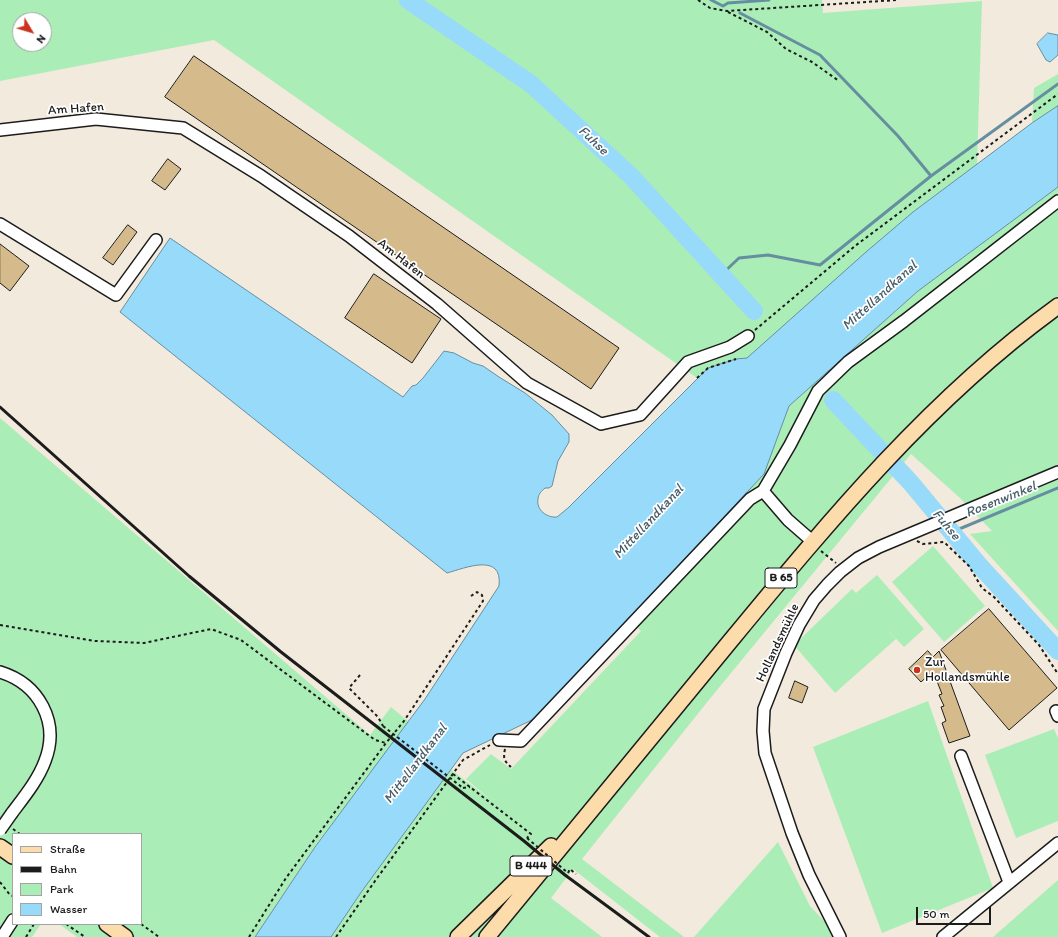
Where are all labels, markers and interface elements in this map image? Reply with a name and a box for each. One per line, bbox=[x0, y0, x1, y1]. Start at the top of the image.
north arrow bbox=[12, 12, 52, 52]
text: N bbox=[34, 32, 48, 46]
street label: Am Hafen bbox=[48, 99, 104, 119]
water label: Fuhse bbox=[574, 123, 612, 159]
street label: Am Hafen bbox=[374, 236, 428, 282]
water label: Mittellandkanal bbox=[839, 258, 921, 334]
water label: Rosenwinkel bbox=[963, 478, 1039, 522]
water label: Mittellandkanal bbox=[610, 481, 688, 563]
water label: Fuhse bbox=[928, 506, 964, 544]
road number: B 65 bbox=[765, 568, 797, 588]
street label: Hollandsmühle bbox=[753, 601, 803, 685]
place label: Zur Hollandsmühle bbox=[925, 655, 1010, 686]
marker: Zur Hollandsmühle bbox=[912, 665, 922, 675]
water label: Mittellandkanal bbox=[381, 721, 451, 807]
legend bbox=[12, 833, 142, 925]
text: Straße bbox=[50, 842, 85, 856]
road number: B 444 bbox=[510, 856, 552, 876]
text: Bahn bbox=[50, 862, 77, 876]
text: Park bbox=[50, 882, 74, 896]
scale bar bbox=[918, 899, 993, 925]
text: Wasser bbox=[50, 902, 87, 916]
text: 50 m bbox=[923, 907, 949, 921]

